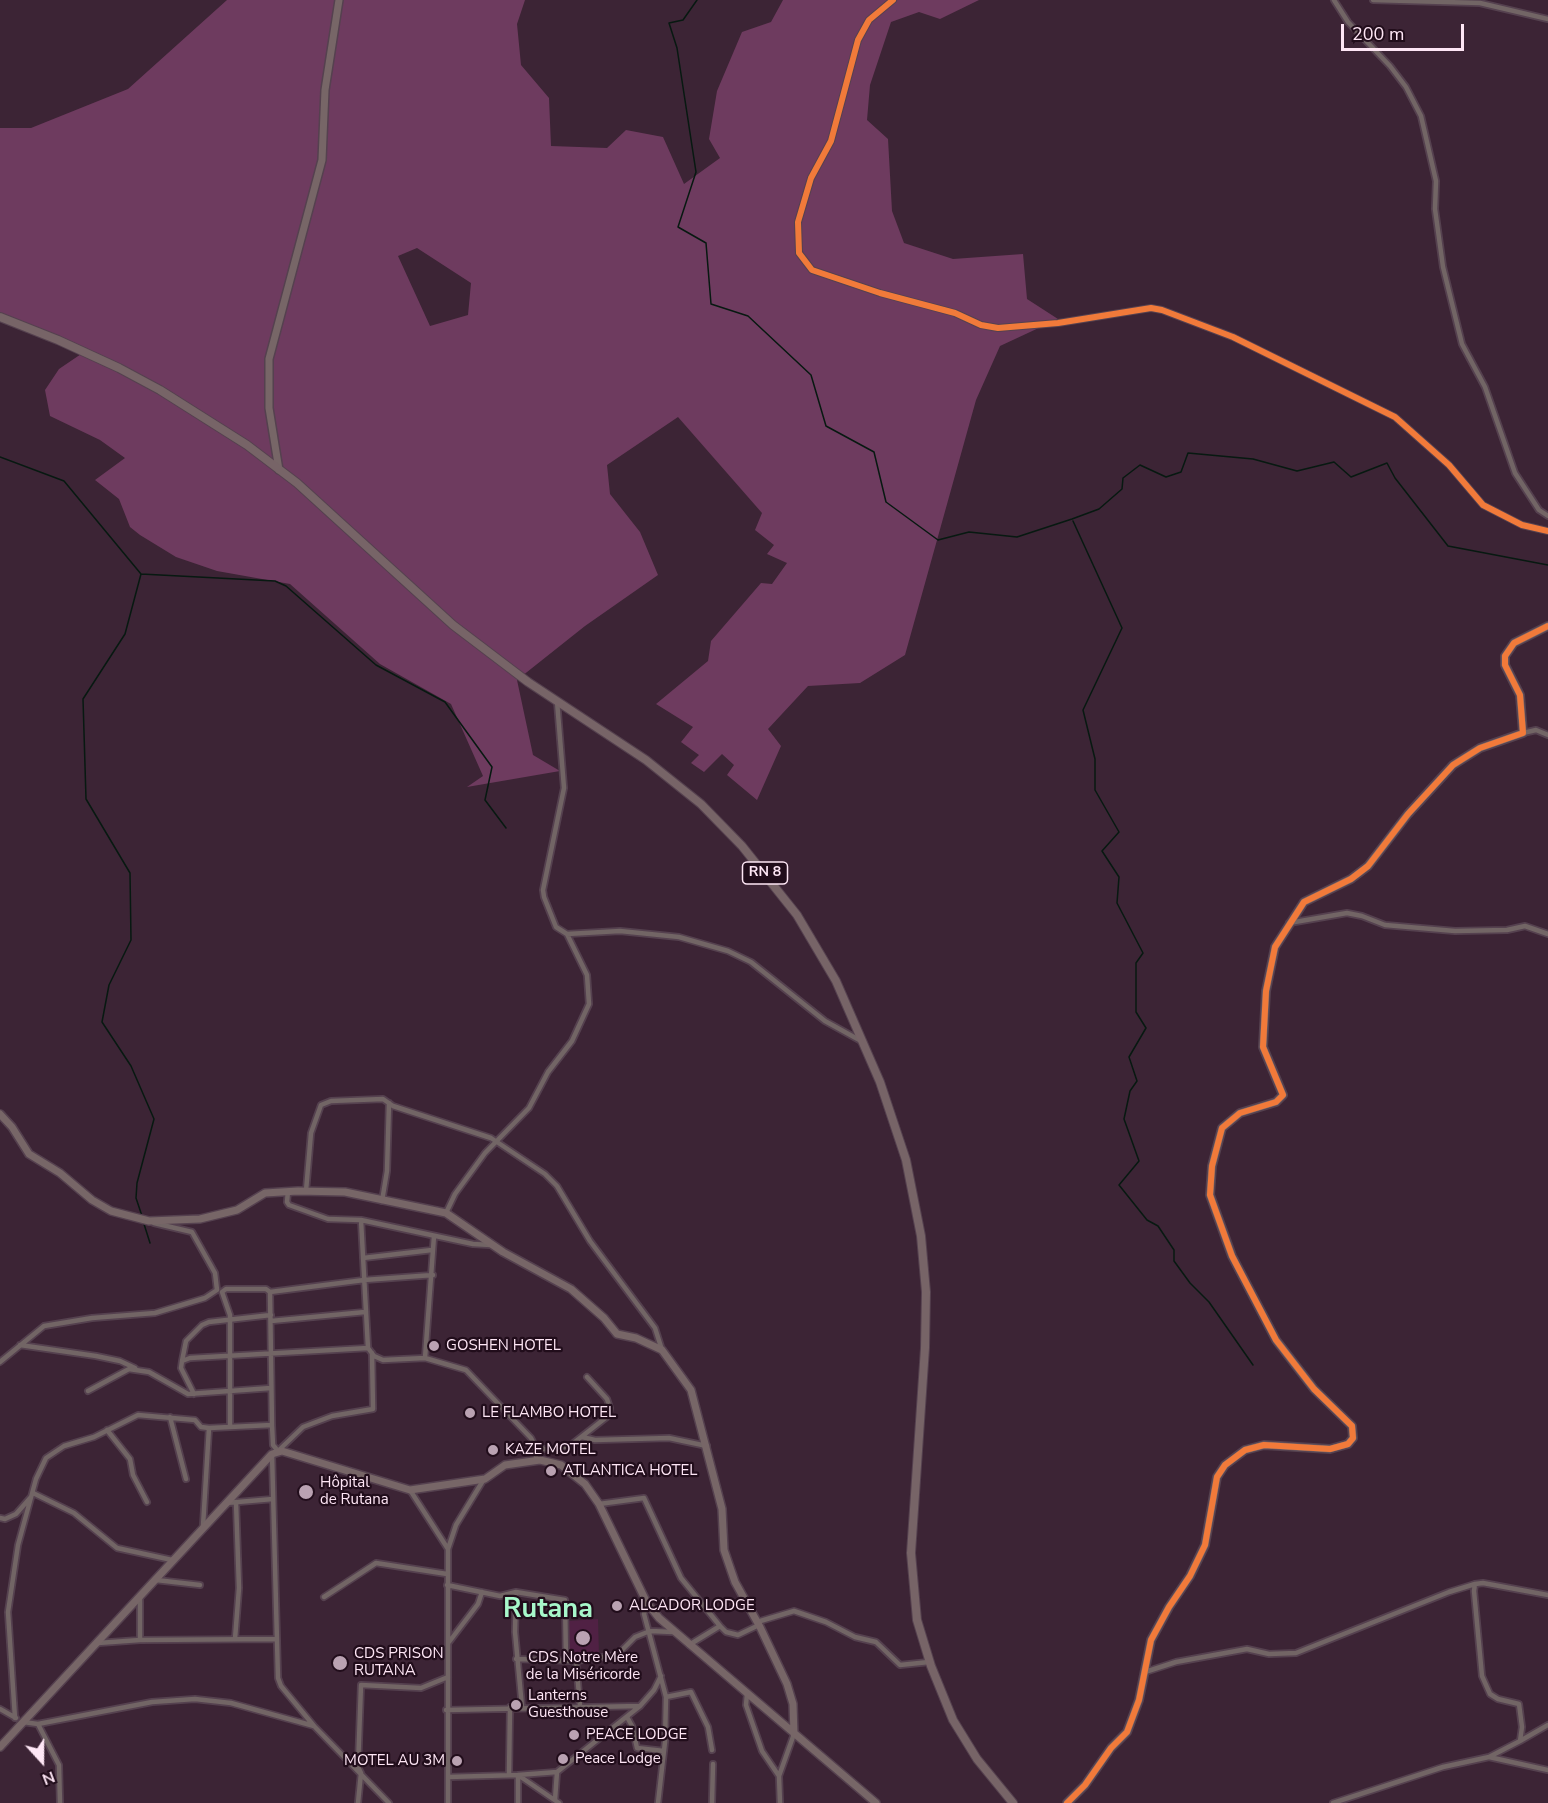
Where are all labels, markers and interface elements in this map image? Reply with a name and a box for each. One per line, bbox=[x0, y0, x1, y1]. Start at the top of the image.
scale bar bbox=[1344, 12, 1467, 50]
text: 200 m bbox=[1352, 22, 1404, 46]
road number: RN 8 bbox=[742, 862, 788, 884]
place label: GOSHEN HOTEL bbox=[446, 1337, 561, 1355]
marker: GOSHEN HOTEL bbox=[427, 1339, 441, 1353]
place label: LE FLAMBO HOTEL bbox=[482, 1404, 616, 1422]
marker: LE FLAMBO HOTEL bbox=[463, 1406, 477, 1420]
place label: KAZE MOTEL bbox=[505, 1441, 596, 1459]
marker: KAZE MOTEL bbox=[486, 1443, 500, 1457]
place label: ATLANTICA HOTEL bbox=[563, 1462, 697, 1480]
marker: ATLANTICA HOTEL bbox=[544, 1464, 558, 1478]
place label: Hôpital de Rutana bbox=[320, 1474, 389, 1509]
marker: Hôpital de Rutana bbox=[297, 1483, 315, 1501]
district label: Rutana bbox=[503, 1594, 593, 1626]
place label: ALCADOR LODGE bbox=[629, 1597, 755, 1615]
marker: ALCADOR LODGE bbox=[610, 1599, 624, 1613]
marker: CDS Notre Mère de la Miséricorde bbox=[574, 1629, 592, 1647]
place label: CDS PRISON RUTANA bbox=[354, 1645, 444, 1680]
place label: CDS Notre Mère de la Miséricorde bbox=[526, 1649, 640, 1684]
marker: CDS PRISON RUTANA bbox=[331, 1654, 349, 1672]
place label: Lanterns Guesthouse bbox=[528, 1687, 608, 1722]
marker: Lanterns Guesthouse bbox=[509, 1698, 523, 1712]
place label: PEACE LODGE bbox=[586, 1726, 687, 1744]
marker: PEACE LODGE bbox=[567, 1728, 581, 1742]
north arrow bbox=[12, 1731, 72, 1791]
place label: Peace Lodge bbox=[575, 1750, 661, 1768]
place label: MOTEL AU 3M bbox=[344, 1752, 445, 1770]
marker: Peace Lodge bbox=[556, 1752, 570, 1766]
marker: MOTEL AU 3M bbox=[450, 1754, 464, 1768]
text: N bbox=[39, 1765, 58, 1790]

